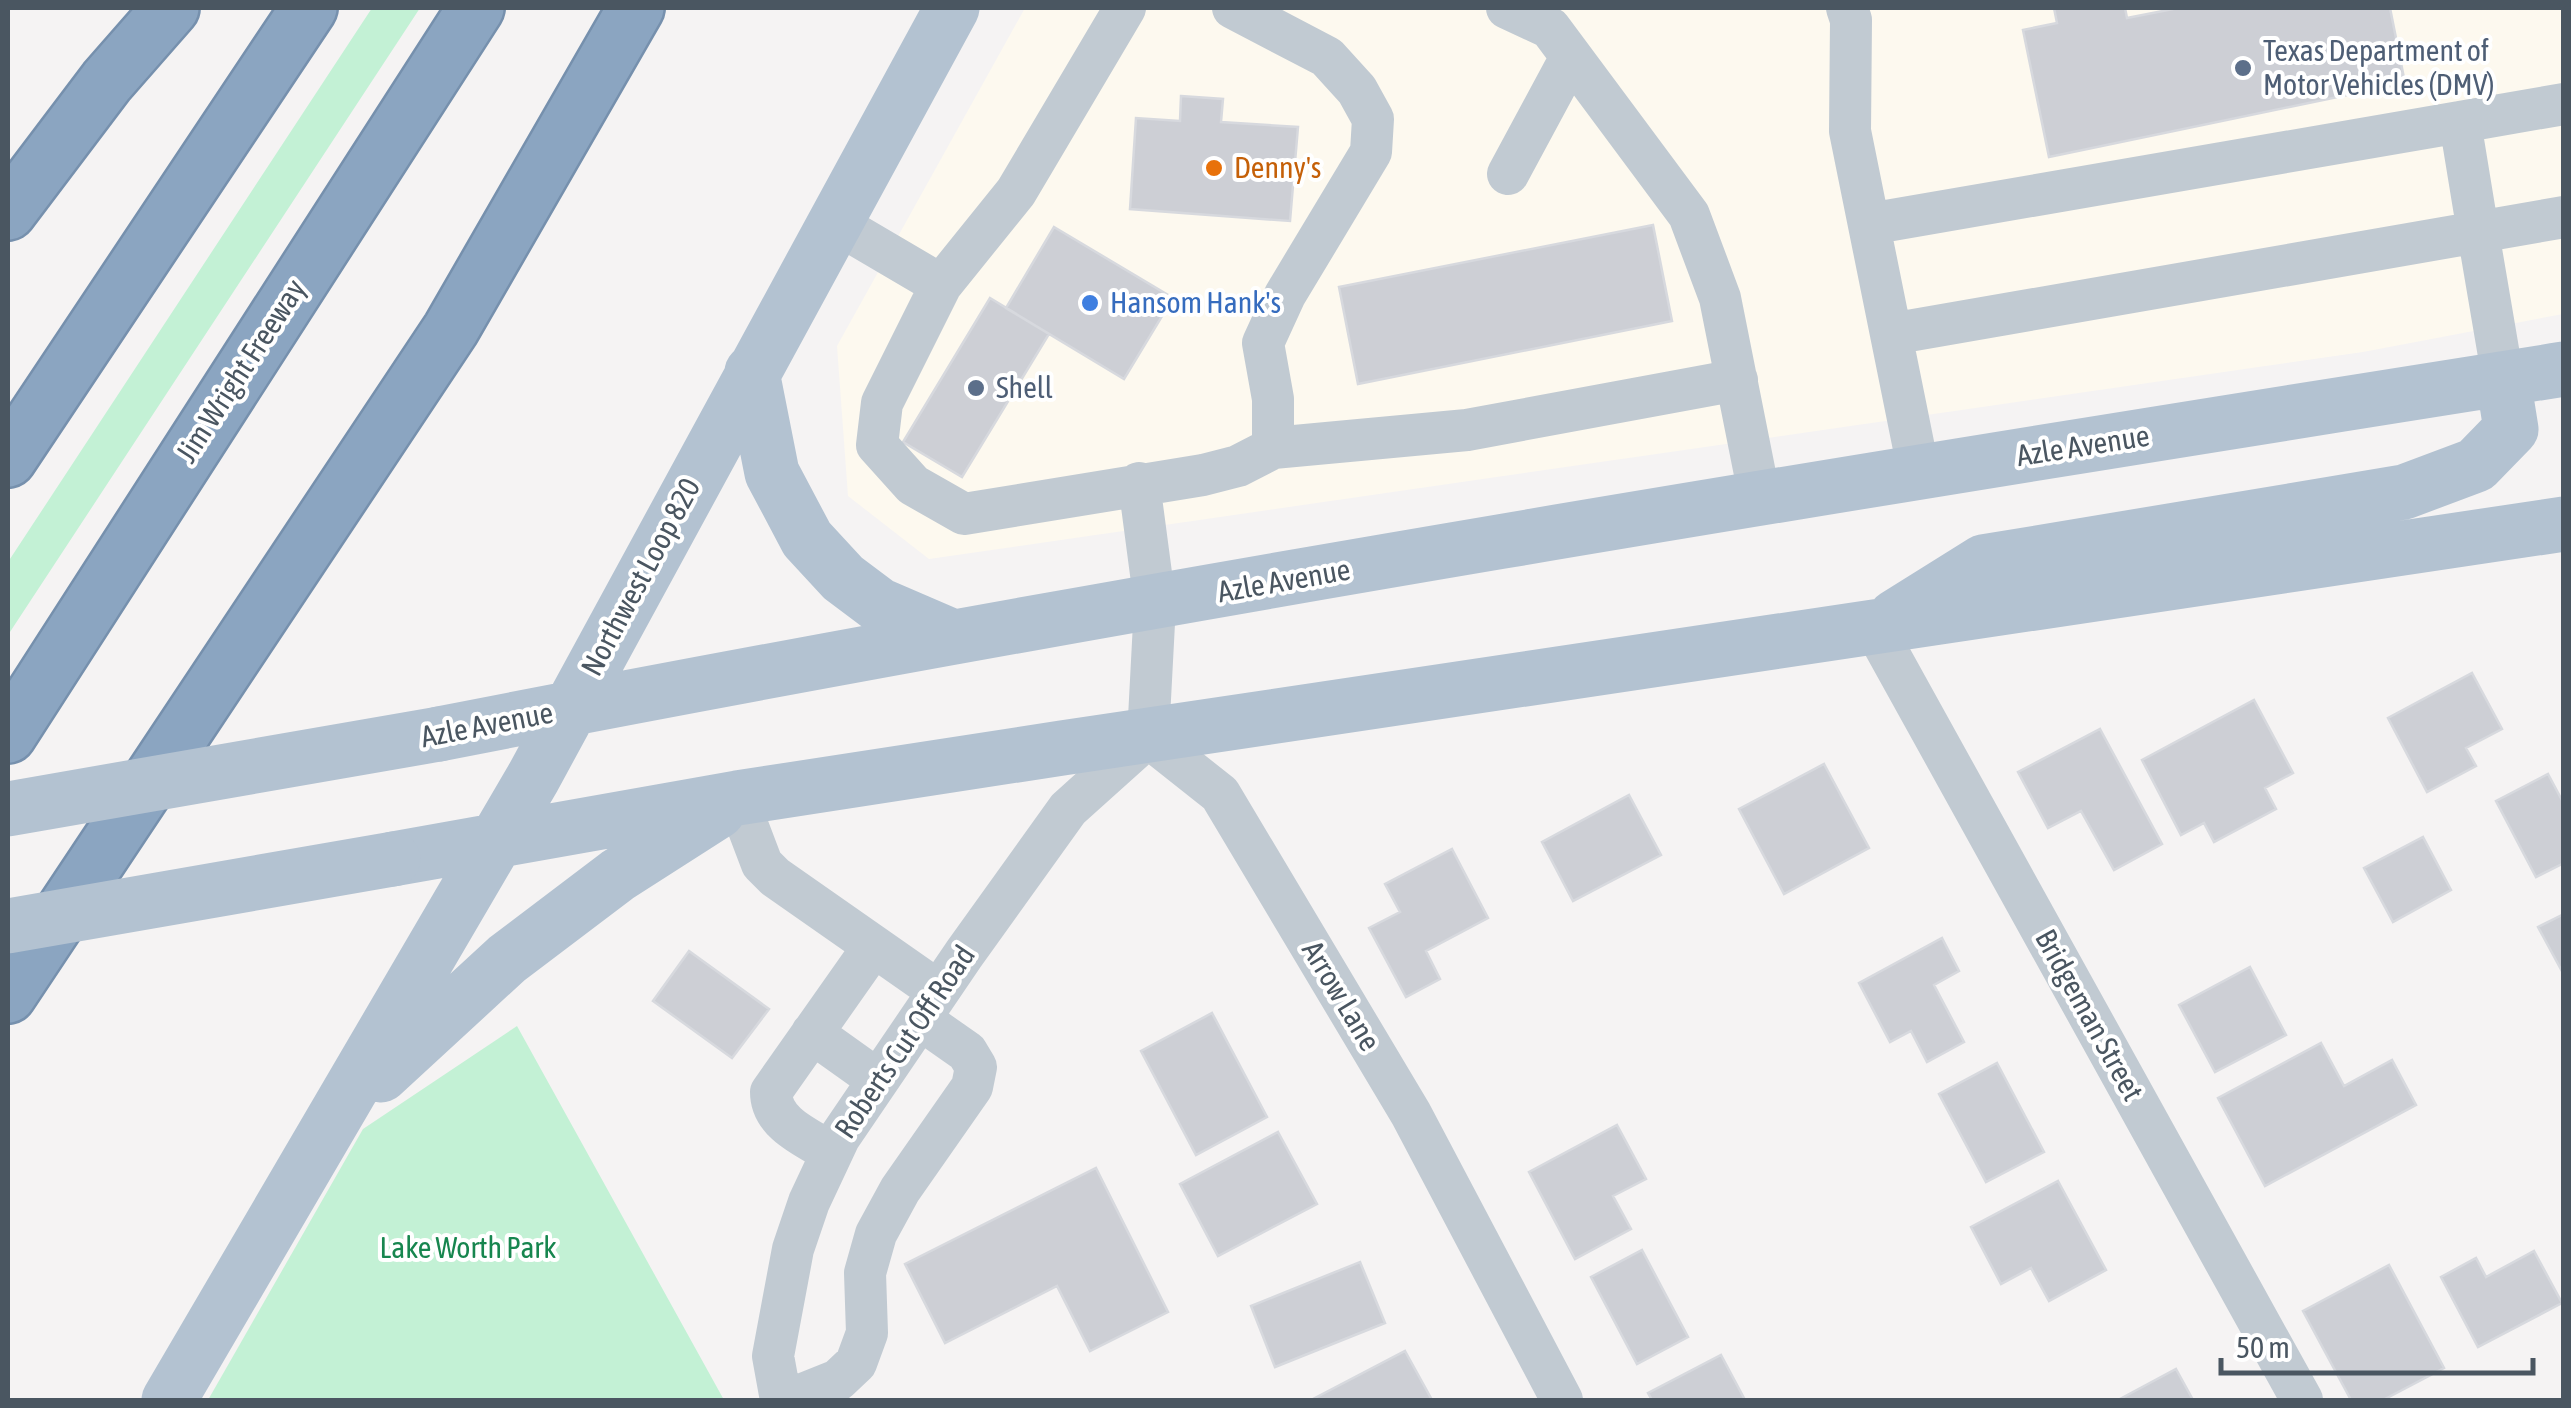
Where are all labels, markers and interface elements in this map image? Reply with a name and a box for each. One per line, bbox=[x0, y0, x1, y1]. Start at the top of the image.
place label: Texas Department of Motor Vehicles (DMV) bbox=[2263, 33, 2495, 101]
marker: Texas Department of Motor Vehicles (DMV) bbox=[2232, 57, 2254, 79]
place label: Denny's bbox=[1234, 150, 1321, 184]
marker: Denny's bbox=[1203, 157, 1225, 179]
street label: Jim Wright Freeway bbox=[168, 273, 312, 468]
place label: Hansom Hank's bbox=[1110, 285, 1281, 319]
marker: Hansom Hank's bbox=[1079, 292, 1101, 314]
place label: Shell bbox=[996, 370, 1053, 404]
marker: Shell bbox=[965, 377, 987, 399]
street label: Azle Avenue bbox=[2014, 418, 2152, 472]
street label: Northwest Loop 820 bbox=[574, 472, 706, 681]
street label: Azle Avenue bbox=[1215, 552, 1353, 608]
street label: Azle Avenue bbox=[418, 695, 556, 753]
street label: Bridgeman Street bbox=[2029, 923, 2151, 1106]
street label: Arrow Lane bbox=[1296, 934, 1388, 1057]
street label: Roberts Cut Off Road bbox=[827, 939, 981, 1144]
park label: Lake Worth Park bbox=[380, 1230, 556, 1264]
scale bar bbox=[2221, 1313, 2534, 1375]
text: 50 m bbox=[2236, 1330, 2290, 1364]

